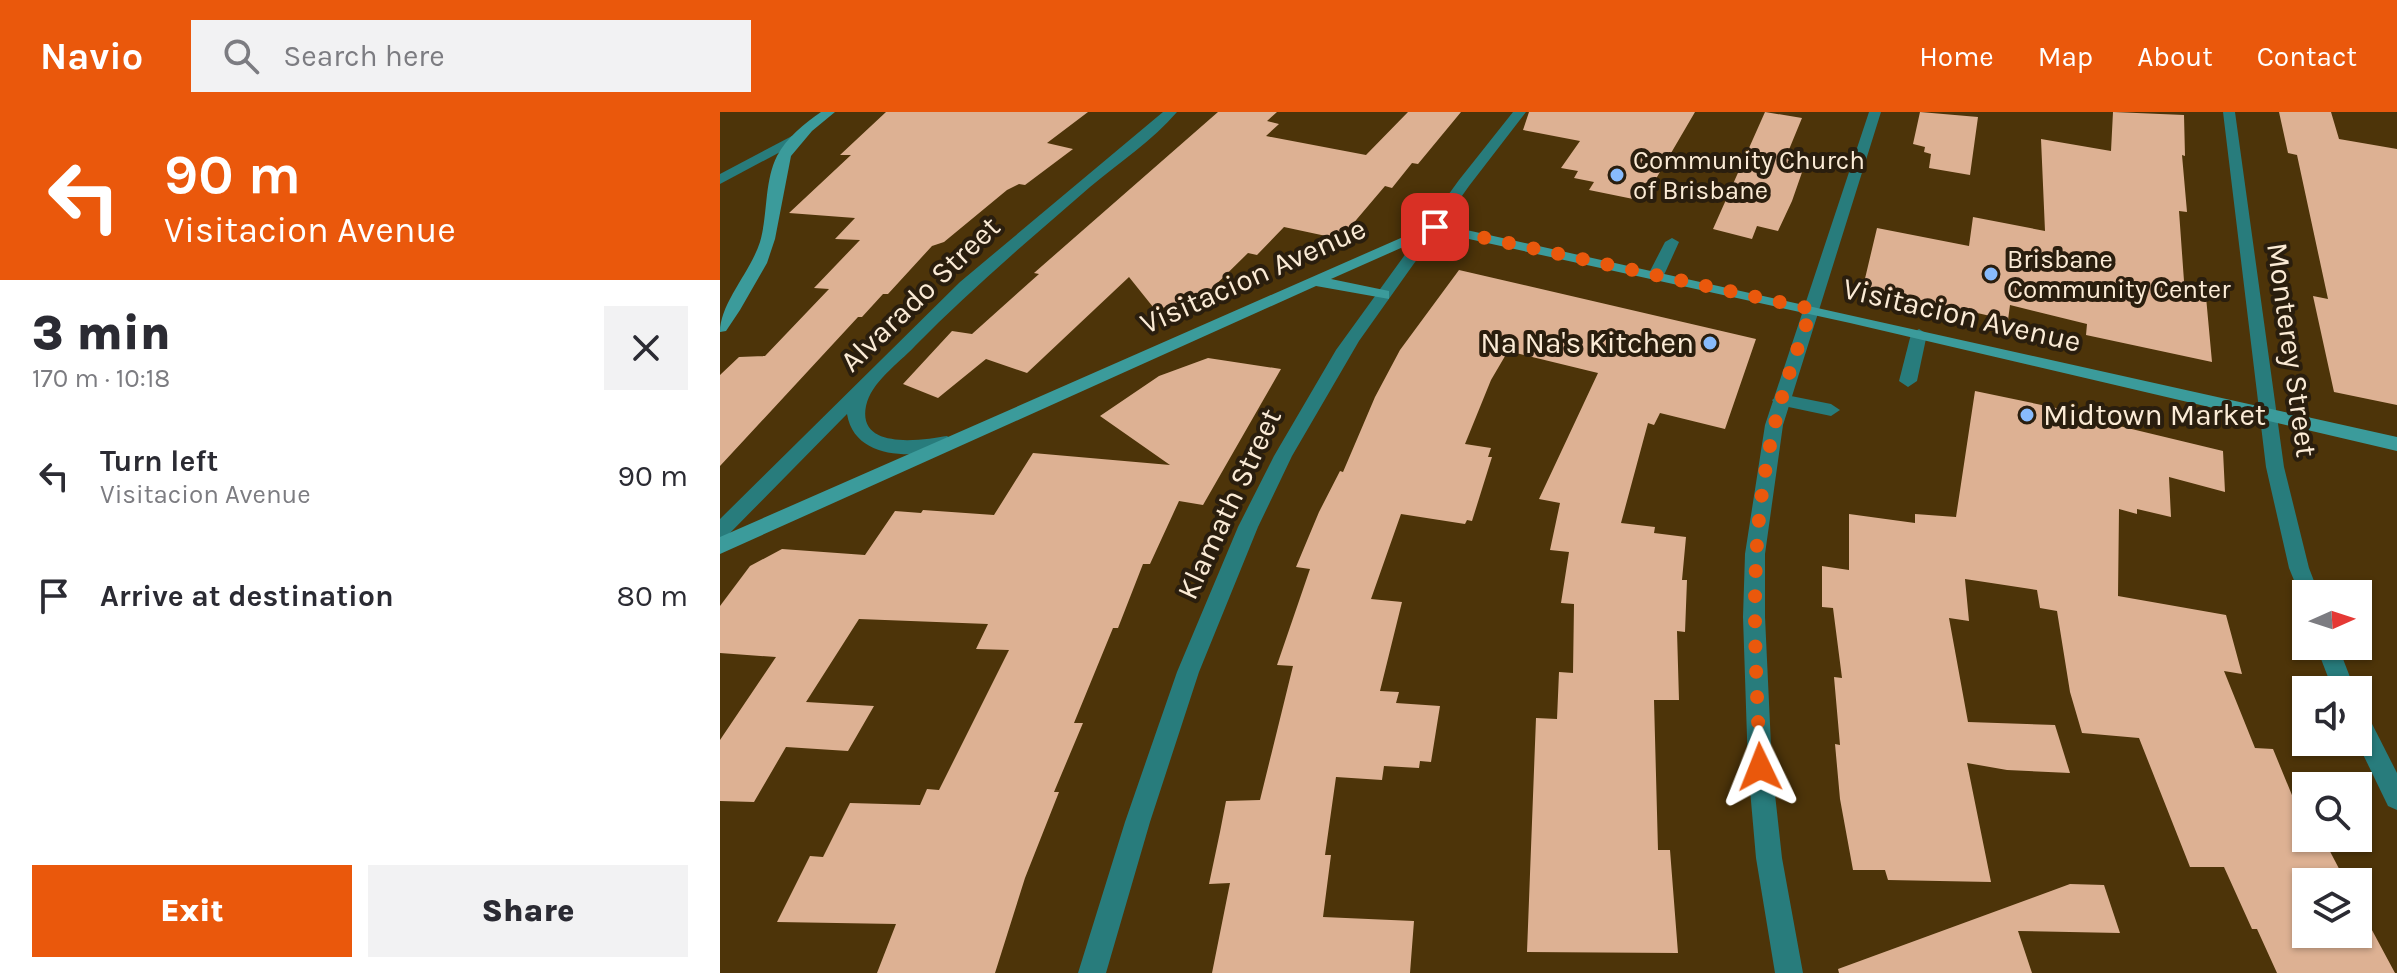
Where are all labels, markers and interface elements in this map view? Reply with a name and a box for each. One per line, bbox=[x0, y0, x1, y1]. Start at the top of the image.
search box bbox=[191, 20, 751, 92]
text: Navio bbox=[40, 34, 143, 79]
icon: search bbox=[219, 34, 263, 78]
text: Search here bbox=[283, 38, 445, 74]
text: Home bbox=[1919, 40, 1994, 73]
text: Map bbox=[2038, 40, 2093, 73]
text: About bbox=[2137, 40, 2213, 73]
text: Contact bbox=[2257, 40, 2357, 73]
text: 90 m bbox=[164, 142, 301, 207]
icon: left bbox=[32, 144, 136, 248]
place label: Community Church of Brisbane bbox=[1633, 145, 1865, 206]
marker: Community Church of Brisbane bbox=[1608, 166, 1626, 184]
pin bbox=[1401, 193, 1469, 261]
icon: arrive bbox=[1413, 205, 1457, 249]
text: Visitacion Avenue bbox=[164, 209, 456, 251]
street label: Alvarado Street bbox=[833, 209, 1007, 379]
street label: Visitacion Avenue bbox=[1135, 210, 1371, 342]
street label: Monterey Street bbox=[2259, 240, 2325, 460]
place label: Brisbane Community Center bbox=[2007, 244, 2231, 305]
marker: Brisbane Community Center bbox=[1982, 265, 2000, 283]
street label: Visitacion Avenue bbox=[1840, 270, 2084, 360]
text: 3 min bbox=[32, 305, 171, 361]
button: close bbox=[604, 306, 688, 390]
place label: Na Na's Kitchen bbox=[1480, 325, 1694, 361]
marker: Na Na's Kitchen bbox=[1701, 334, 1719, 352]
text: 170 m · 10:18 bbox=[32, 363, 170, 394]
place label: Midtown Market bbox=[2043, 397, 2266, 433]
street label: Klamath Street bbox=[1169, 403, 1289, 605]
marker: Midtown Market bbox=[2018, 406, 2036, 424]
text: Turn left bbox=[100, 443, 218, 479]
icon: left bbox=[32, 454, 76, 498]
text: 90 m bbox=[618, 458, 688, 494]
text: Visitacion Avenue bbox=[100, 479, 311, 510]
icon: arrive bbox=[32, 574, 76, 618]
text: Arrive at destination bbox=[100, 578, 394, 614]
text: 80 m bbox=[617, 578, 688, 614]
north arrow bbox=[2292, 580, 2372, 660]
map controls bbox=[2292, 580, 2372, 948]
button: sound bbox=[2292, 676, 2372, 756]
position arrow bbox=[1718, 725, 1802, 809]
button: search bbox=[2292, 772, 2372, 852]
button: Exit bbox=[32, 865, 352, 957]
button: Share bbox=[368, 865, 688, 957]
button: layers bbox=[2292, 868, 2372, 948]

